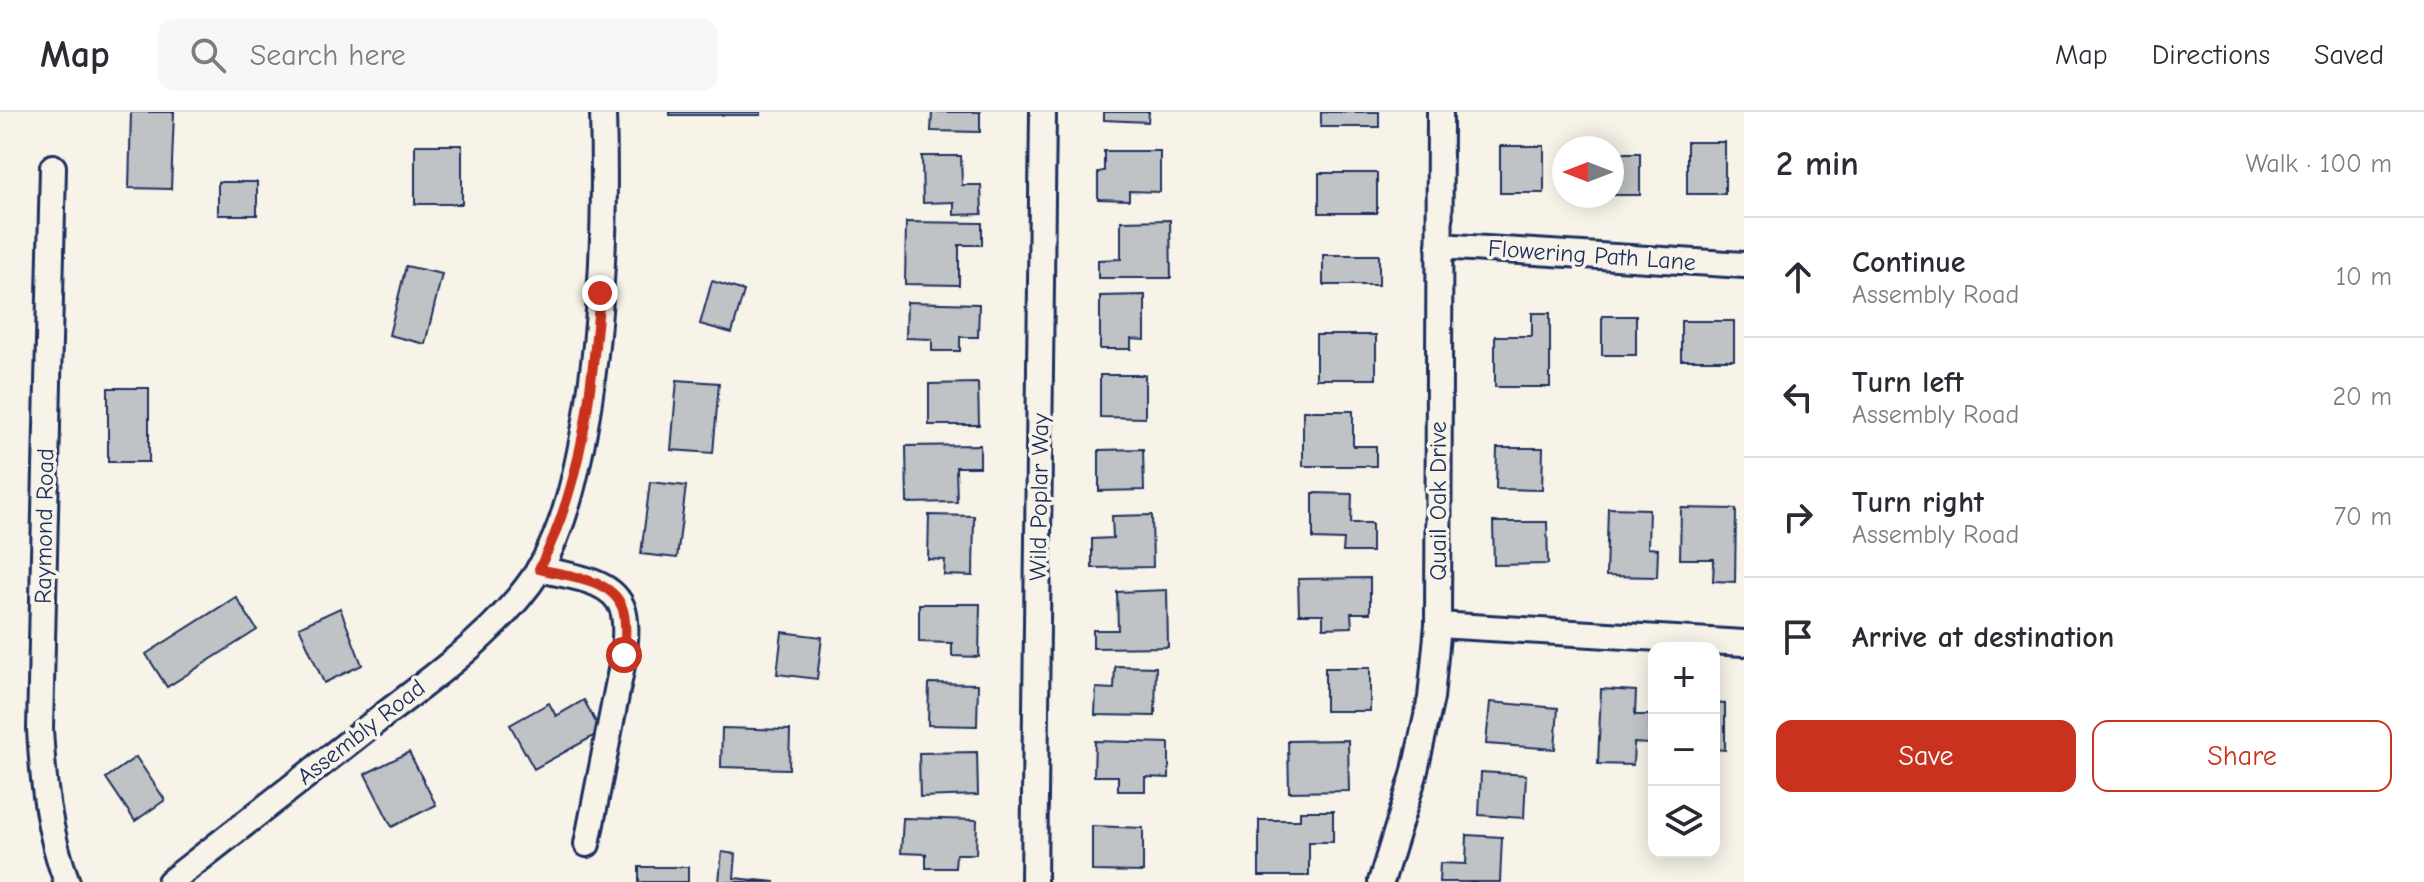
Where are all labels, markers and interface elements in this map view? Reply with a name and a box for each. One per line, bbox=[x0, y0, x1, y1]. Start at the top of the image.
search box bbox=[158, 19, 718, 91]
text: Map bbox=[40, 33, 110, 77]
icon: search bbox=[186, 33, 230, 77]
text: Search here bbox=[250, 38, 406, 73]
text: Map bbox=[2055, 39, 2108, 71]
text: Directions bbox=[2152, 39, 2270, 71]
text: Saved bbox=[2314, 39, 2384, 71]
north arrow bbox=[1552, 136, 1624, 208]
text: 2 min bbox=[1776, 144, 1859, 184]
text: Walk · 100 m bbox=[2245, 149, 2392, 179]
street label: Flowering Path Lane bbox=[1487, 234, 1697, 276]
text: Continue bbox=[1852, 245, 1966, 280]
icon: ahead bbox=[1776, 255, 1820, 299]
text: 10 m bbox=[2336, 262, 2392, 292]
route end bbox=[582, 275, 618, 311]
text: Assembly Road bbox=[1852, 280, 2019, 310]
text: Turn left bbox=[1852, 365, 1964, 400]
icon: left bbox=[1776, 375, 1820, 419]
text: 20 m bbox=[2332, 382, 2392, 412]
text: Assembly Road bbox=[1852, 400, 2019, 430]
street label: Wild Poplar Way bbox=[1024, 413, 1054, 581]
street label: Quail Oak Drive bbox=[1424, 421, 1452, 581]
street label: Raymond Road bbox=[29, 448, 59, 604]
text: Turn right bbox=[1852, 485, 1984, 520]
icon: right bbox=[1776, 495, 1820, 539]
text: 70 m bbox=[2334, 502, 2392, 532]
text: Assembly Road bbox=[1852, 520, 2019, 550]
icon: arrive bbox=[1776, 615, 1820, 659]
text: Arrive at destination bbox=[1852, 620, 2114, 655]
route start bbox=[606, 637, 642, 673]
map controls bbox=[1648, 642, 1720, 858]
button: + bbox=[1648, 642, 1720, 714]
street label: Assembly Road bbox=[292, 673, 430, 791]
button: − bbox=[1648, 714, 1720, 786]
button: Save bbox=[1776, 720, 2076, 792]
button: Share bbox=[2092, 720, 2392, 792]
button: layers bbox=[1648, 786, 1720, 858]

